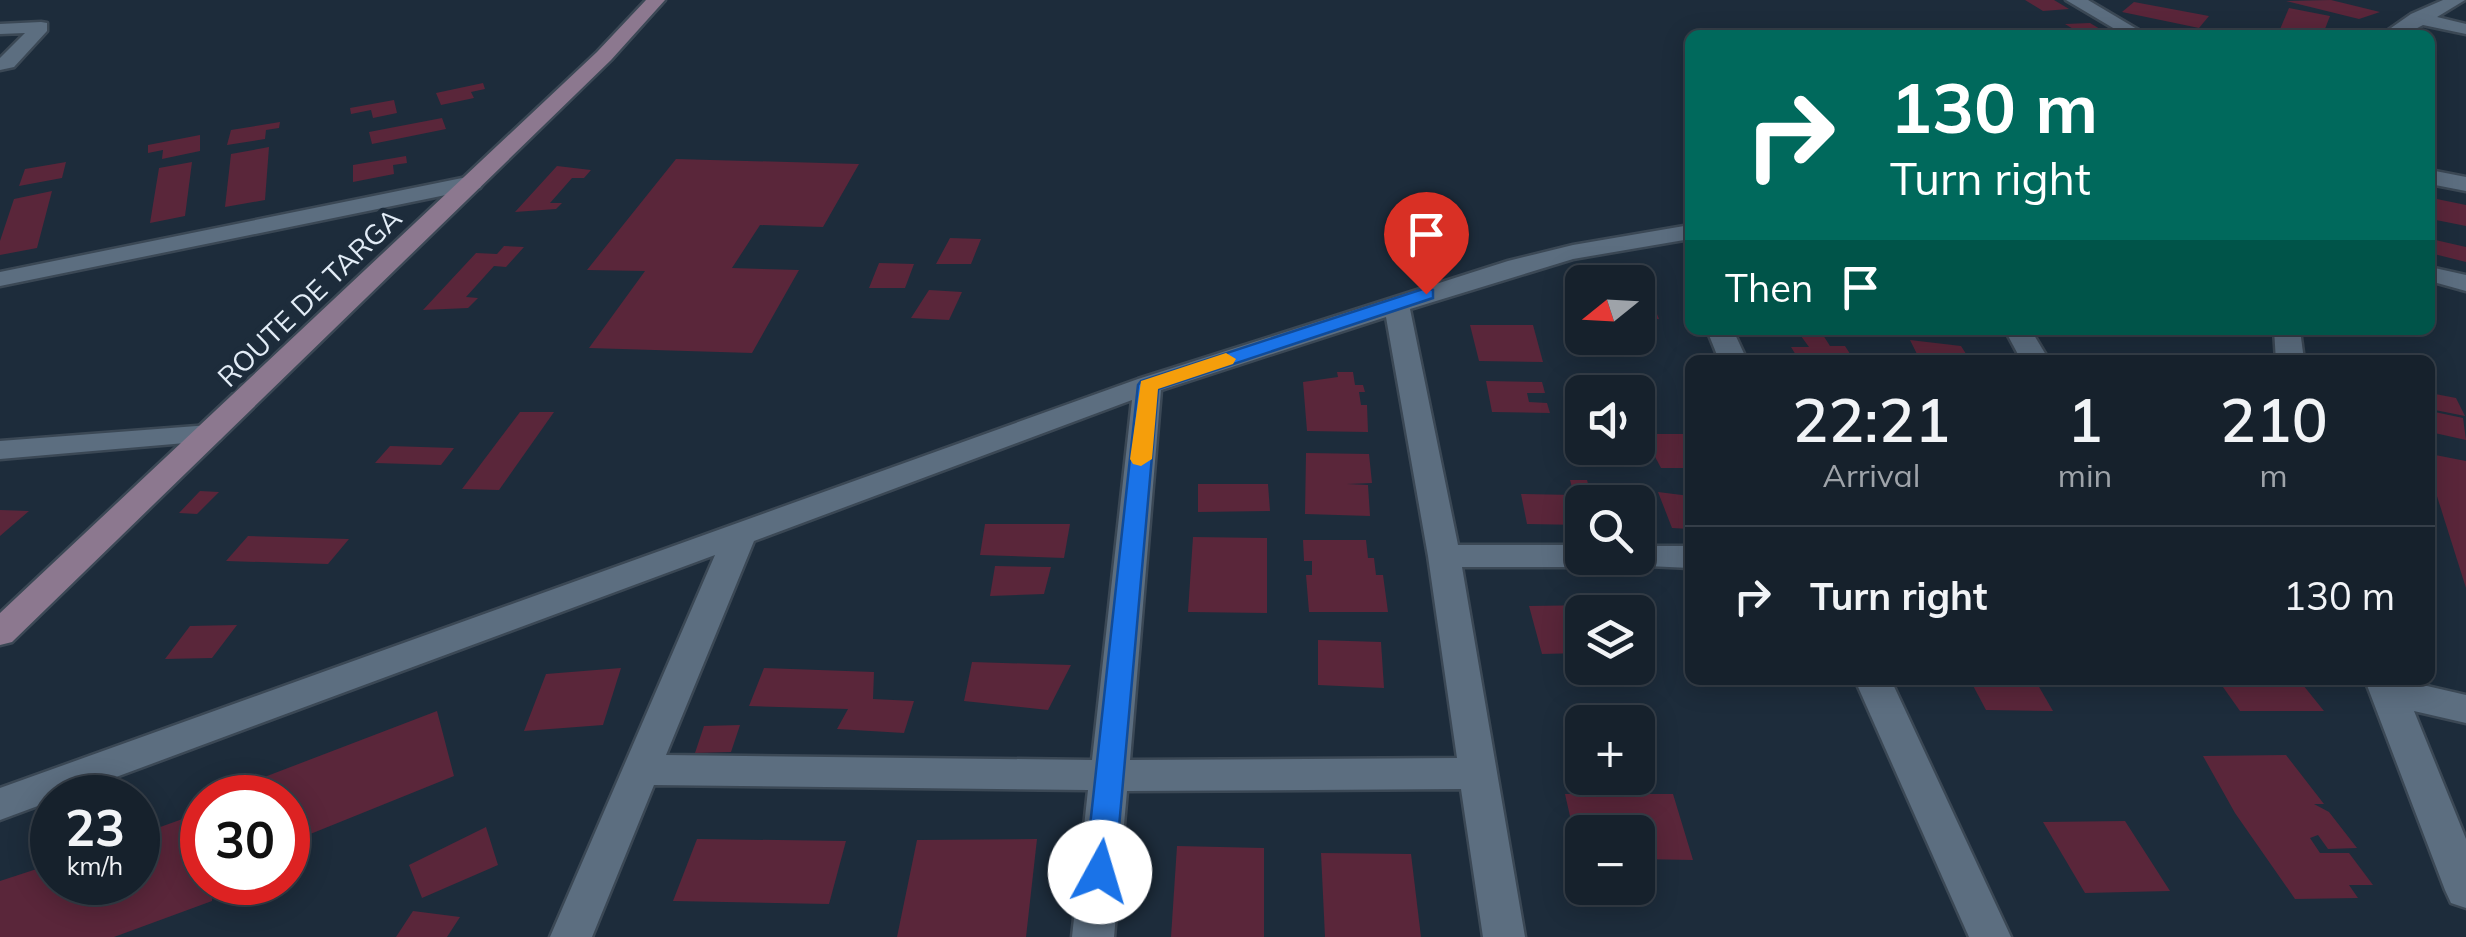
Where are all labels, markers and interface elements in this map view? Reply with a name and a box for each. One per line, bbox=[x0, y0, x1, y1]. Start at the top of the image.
text: 130 m bbox=[1890, 63, 2098, 151]
icon: right bbox=[1725, 70, 1855, 200]
text: Turn right bbox=[1890, 150, 2091, 206]
pin bbox=[1384, 192, 1469, 295]
street label: ROUTE DE TARGA bbox=[210, 200, 409, 394]
icon: arrive bbox=[1399, 207, 1454, 262]
icon: arrive bbox=[1833, 260, 1888, 315]
text: Then bbox=[1725, 264, 1813, 312]
north arrow bbox=[1565, 265, 1655, 355]
map controls bbox=[1565, 265, 1655, 905]
button: sound bbox=[1565, 375, 1655, 465]
text: 22:21 bbox=[1792, 382, 1951, 457]
text: 1 bbox=[2067, 382, 2103, 457]
text: 210 bbox=[2220, 382, 2328, 457]
text: Arrival bbox=[1823, 455, 1920, 495]
text: min bbox=[2058, 455, 2112, 495]
text: m bbox=[2260, 455, 2288, 495]
button: search bbox=[1565, 485, 1655, 575]
icon: right bbox=[1725, 569, 1780, 624]
text: Turn right bbox=[1810, 572, 1987, 620]
text: 130 m bbox=[2283, 572, 2395, 620]
button: layers bbox=[1565, 595, 1655, 685]
button: + bbox=[1565, 705, 1655, 795]
speed limit sign: 30 bbox=[180, 775, 310, 905]
text: 23 bbox=[65, 796, 125, 859]
button: − bbox=[1565, 815, 1655, 905]
position arrow bbox=[1048, 820, 1152, 924]
text: km/h bbox=[67, 850, 123, 881]

